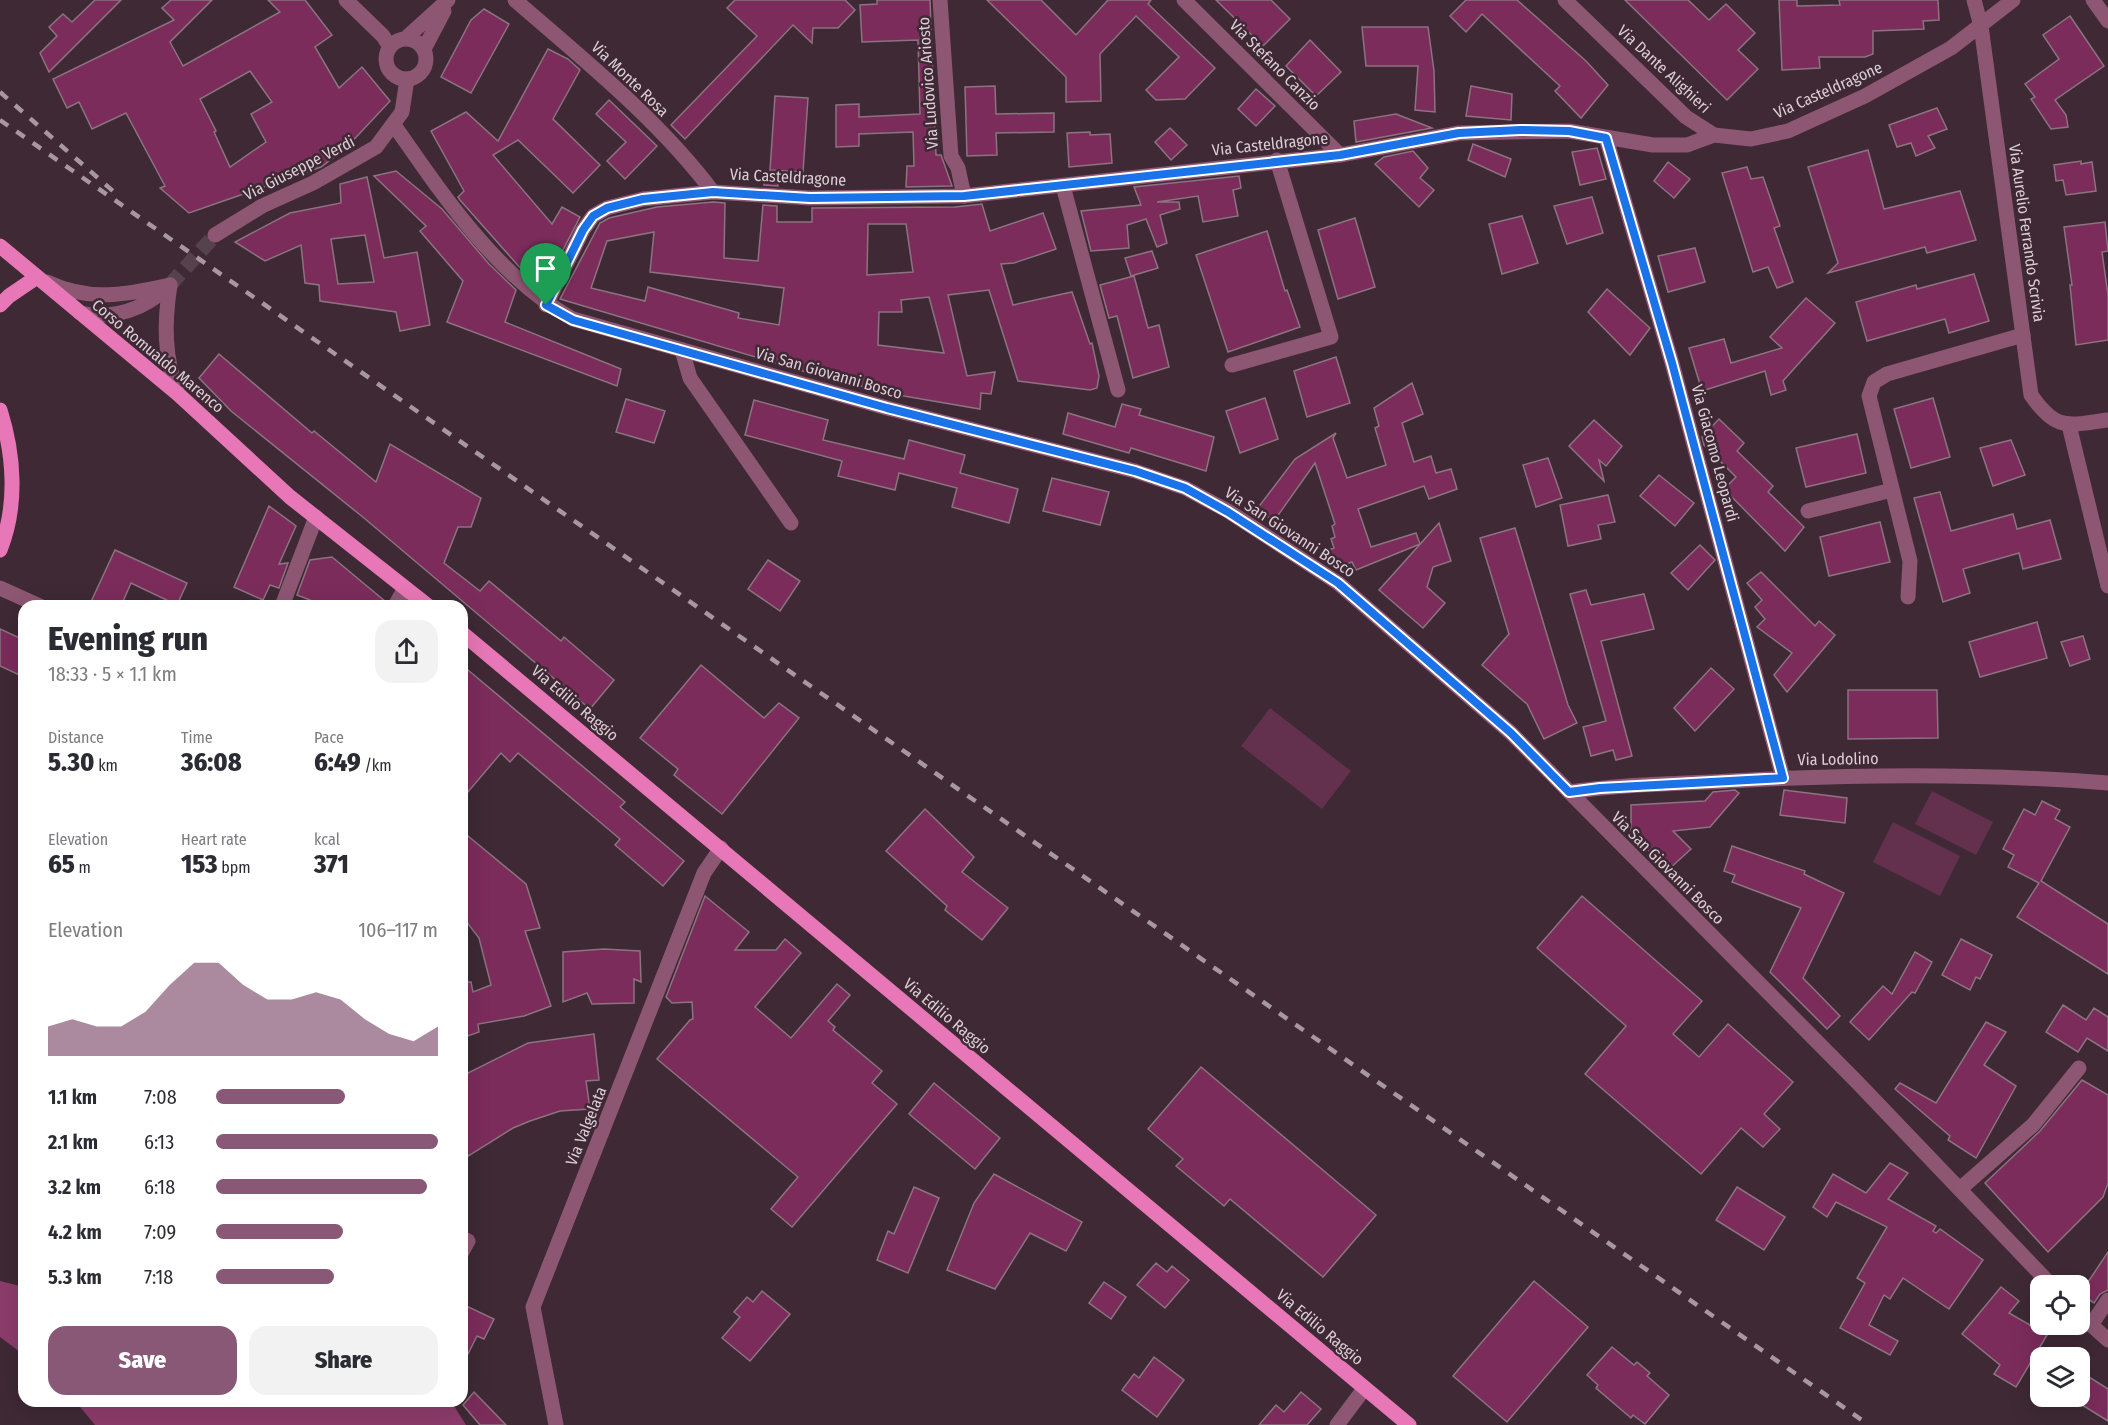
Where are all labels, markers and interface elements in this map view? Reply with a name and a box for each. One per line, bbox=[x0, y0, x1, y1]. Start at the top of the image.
street label: Via Ludovico Ariosto bbox=[914, 16, 942, 150]
street label: Via Stefano Canzio bbox=[1226, 16, 1324, 114]
street label: Via Dante Alighieri bbox=[1614, 21, 1714, 117]
street label: Via Monte Rosa bbox=[587, 37, 673, 121]
street label: Via Casteldragone bbox=[1771, 58, 1885, 122]
street label: Via Casteldragone bbox=[1211, 128, 1329, 160]
street label: Via Giuseppe Verdi bbox=[240, 132, 358, 204]
street label: Via Aurelio Ferrando Scrivia bbox=[2005, 143, 2049, 323]
street label: Via Casteldragone bbox=[729, 164, 847, 190]
pin bbox=[520, 243, 571, 305]
icon: arrive bbox=[529, 252, 562, 285]
street label: Corso Romualdo Marenco bbox=[88, 295, 228, 417]
street label: Via San Giovanni Bosco bbox=[753, 343, 905, 403]
street label: Via Giacomo Leopardi bbox=[1688, 382, 1742, 524]
street label: Via San Giovanni Bosco bbox=[1221, 483, 1359, 581]
text: Evening run bbox=[48, 619, 208, 659]
button: share bbox=[375, 620, 438, 683]
street label: Via Edilio Raggio bbox=[528, 661, 622, 745]
text: 18:33 · 5 × 1.1 km bbox=[48, 662, 177, 686]
text: Distance bbox=[48, 728, 104, 747]
text: Time bbox=[181, 728, 213, 747]
text: Pace bbox=[314, 728, 344, 747]
text: 5.30 bbox=[48, 747, 94, 778]
text: 36:08 bbox=[181, 747, 242, 778]
text: 6:49 bbox=[314, 747, 361, 778]
street label: Via Lodolino bbox=[1797, 749, 1879, 769]
text: km bbox=[94, 756, 118, 775]
text: /km bbox=[361, 756, 392, 775]
street label: Via San Giovanni Bosco bbox=[1608, 808, 1728, 928]
text: Elevation bbox=[48, 830, 108, 849]
text: Heart rate bbox=[181, 830, 247, 849]
text: kcal bbox=[314, 830, 340, 849]
text: 65 bbox=[48, 849, 75, 880]
text: 153 bbox=[181, 849, 218, 880]
text: 371 bbox=[314, 849, 349, 880]
text: m bbox=[75, 858, 91, 877]
text: bpm bbox=[218, 858, 251, 877]
text: Elevation bbox=[48, 918, 123, 942]
text: 106–117 m bbox=[358, 918, 438, 942]
street label: Via Edilio Raggio bbox=[900, 974, 994, 1058]
street label: Via Valgelata bbox=[562, 1084, 610, 1168]
text: 1.1 km bbox=[48, 1085, 97, 1109]
text: 7:08 bbox=[144, 1085, 177, 1109]
text: 2.1 km bbox=[48, 1130, 98, 1154]
text: 6:13 bbox=[144, 1130, 174, 1154]
text: 3.2 km bbox=[48, 1175, 101, 1199]
text: 6:18 bbox=[144, 1175, 175, 1199]
text: 4.2 km bbox=[48, 1220, 102, 1244]
text: 7:09 bbox=[144, 1220, 176, 1244]
text: 5.3 km bbox=[48, 1265, 102, 1289]
text: 7:18 bbox=[144, 1265, 173, 1289]
map controls bbox=[2030, 1275, 2090, 1407]
button: locate bbox=[2030, 1275, 2090, 1335]
street label: Via Edilio Raggio bbox=[1273, 1285, 1367, 1369]
button: Save bbox=[48, 1326, 237, 1395]
button: Share bbox=[249, 1326, 438, 1395]
button: layers bbox=[2030, 1347, 2090, 1407]

